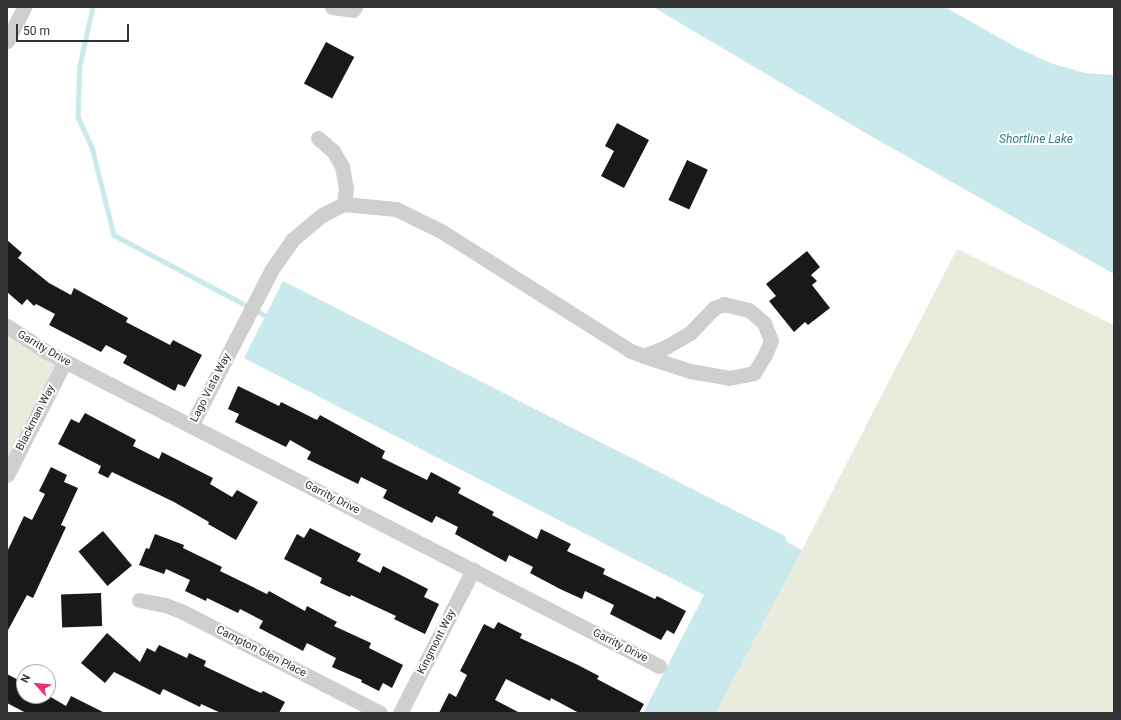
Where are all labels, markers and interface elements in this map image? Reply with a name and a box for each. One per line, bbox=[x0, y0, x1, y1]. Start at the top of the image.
scale bar bbox=[18, 16, 131, 42]
text: 50 m bbox=[23, 24, 50, 38]
water label: Shortline Lake bbox=[999, 133, 1073, 147]
street label: Garrity Drive bbox=[15, 328, 73, 370]
street label: Lago Vista Way bbox=[188, 351, 234, 425]
street label: Blackman Way bbox=[14, 383, 58, 453]
street label: Garrity Drive bbox=[302, 479, 362, 517]
street label: Kingmont Way bbox=[415, 607, 459, 677]
street label: Campton Glen Place bbox=[214, 624, 308, 680]
street label: Garrity Drive bbox=[590, 627, 650, 665]
north arrow bbox=[16, 664, 56, 704]
text: N bbox=[18, 672, 33, 685]

